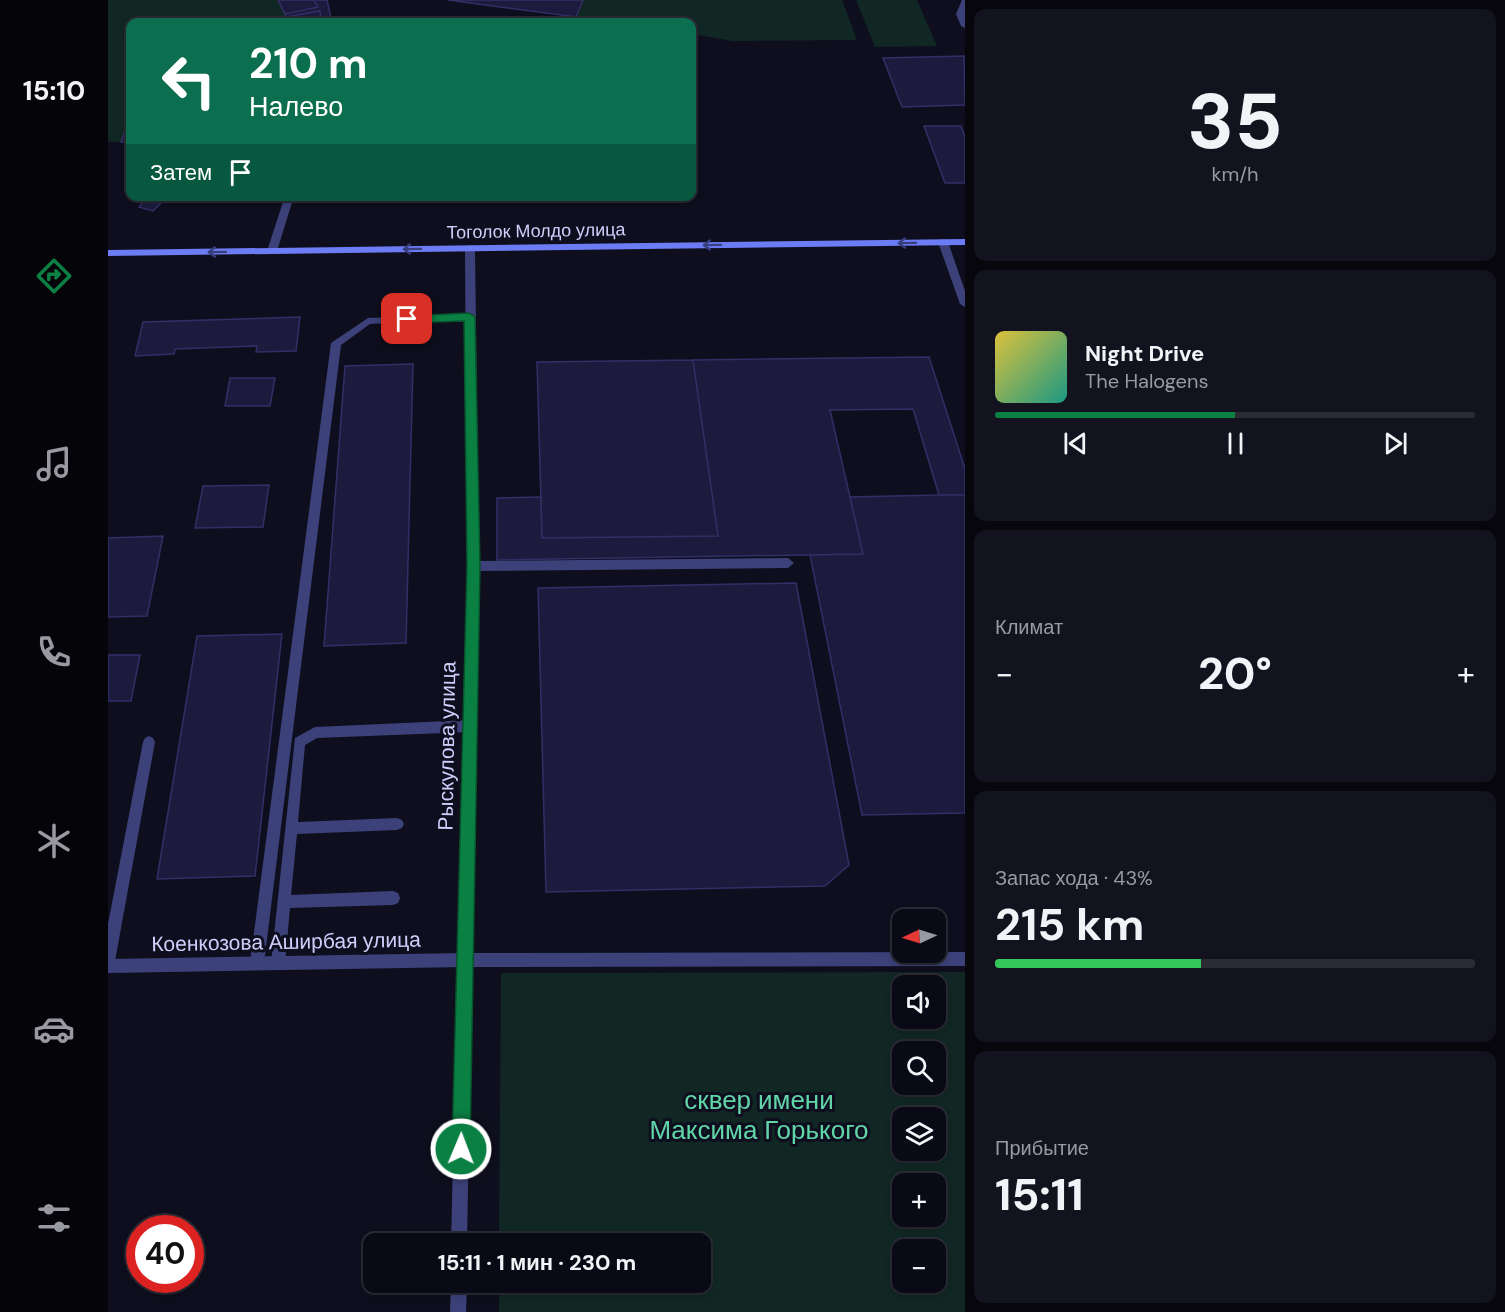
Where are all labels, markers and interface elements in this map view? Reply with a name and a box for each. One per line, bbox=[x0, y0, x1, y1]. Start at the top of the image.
text: 210 m bbox=[249, 36, 367, 91]
icon: left bbox=[150, 42, 228, 120]
text: 35 bbox=[1187, 71, 1283, 172]
text: 15:10 bbox=[23, 73, 85, 108]
text: Налево bbox=[249, 89, 343, 124]
icon: arrive bbox=[224, 156, 257, 189]
text: Затем bbox=[150, 158, 212, 187]
text: km/h bbox=[1211, 161, 1259, 187]
street label: Тоголок Молдо улица bbox=[446, 217, 627, 245]
one-way arrow bbox=[897, 237, 917, 248]
one-way arrow bbox=[702, 239, 722, 251]
one-way arrow bbox=[402, 243, 422, 255]
one-way arrow bbox=[207, 246, 227, 258]
icon: directions bbox=[33, 255, 75, 297]
pin bbox=[381, 293, 432, 344]
icon: arrive bbox=[390, 302, 423, 335]
text: Night Drive bbox=[1085, 339, 1204, 368]
text: The Halogens bbox=[1085, 368, 1208, 394]
icon: previous bbox=[1059, 427, 1092, 460]
icon: pause bbox=[1219, 427, 1252, 460]
icon: next bbox=[1379, 427, 1412, 460]
icon: music bbox=[33, 443, 75, 485]
text: Климат bbox=[995, 614, 1063, 640]
icon: phone bbox=[33, 631, 75, 673]
text: 20° bbox=[1198, 644, 1272, 703]
text: − bbox=[995, 652, 1013, 695]
text: + bbox=[1457, 652, 1475, 695]
street label: Рыскулова улица bbox=[432, 661, 462, 831]
icon: climate bbox=[33, 820, 75, 862]
text: Запас хода · 43% bbox=[995, 865, 1153, 891]
text: 215 km bbox=[995, 895, 1144, 954]
north arrow bbox=[892, 909, 946, 963]
map controls bbox=[892, 909, 946, 1293]
street label: Коенкозова Аширбая улица bbox=[151, 926, 421, 958]
button: sound bbox=[892, 975, 946, 1029]
icon: car bbox=[33, 1008, 75, 1050]
button: search bbox=[892, 1041, 946, 1095]
park label: сквер имени Максима Горького bbox=[649, 1083, 869, 1147]
button: layers bbox=[892, 1107, 946, 1161]
position arrow bbox=[429, 1117, 493, 1181]
text: Прибытие bbox=[995, 1135, 1089, 1161]
text: 15:11 bbox=[995, 1165, 1084, 1224]
button: + bbox=[892, 1173, 946, 1227]
icon: filters bbox=[33, 1197, 75, 1239]
speed limit sign: 40 bbox=[126, 1215, 204, 1293]
button: − bbox=[892, 1239, 946, 1293]
text: 15:11 · 1 мин · 230 m bbox=[438, 1248, 636, 1277]

